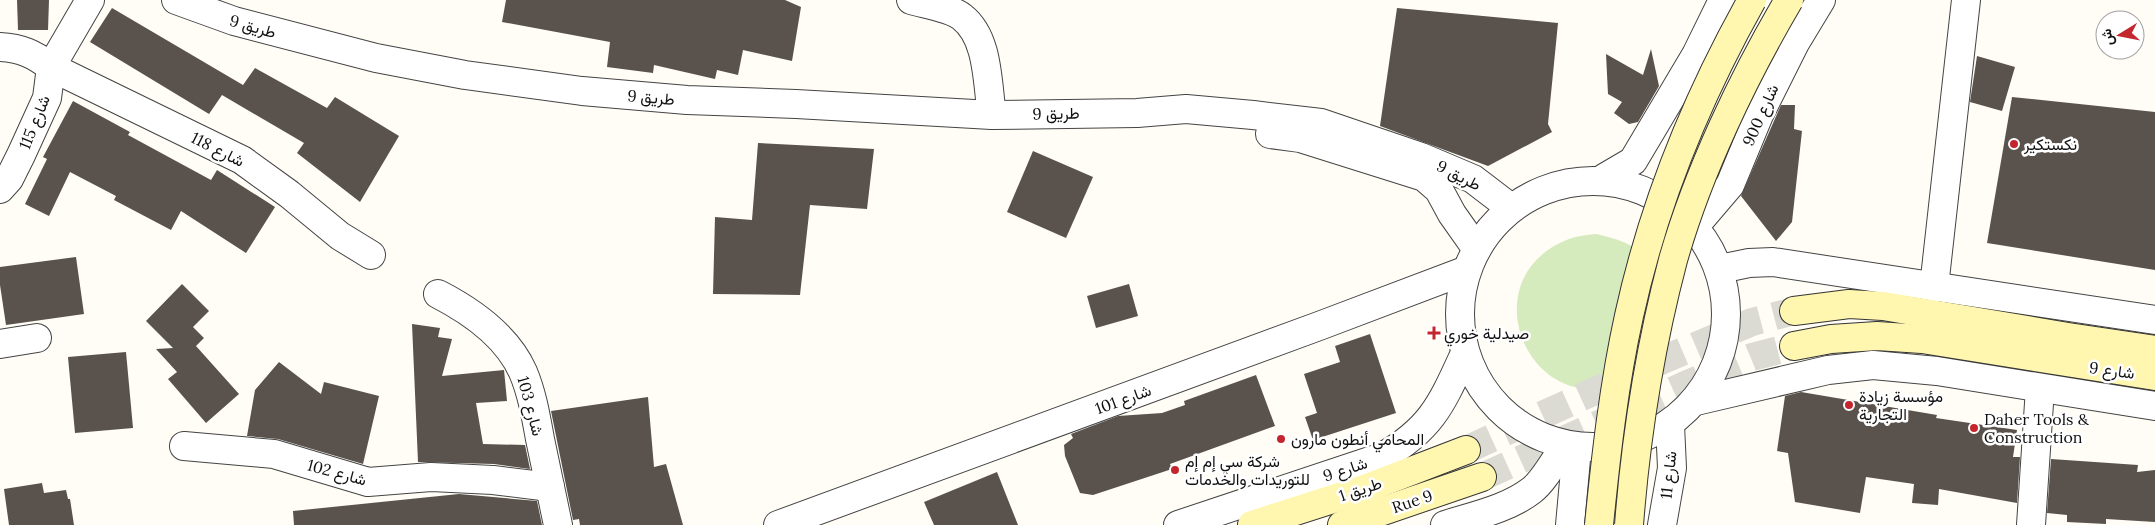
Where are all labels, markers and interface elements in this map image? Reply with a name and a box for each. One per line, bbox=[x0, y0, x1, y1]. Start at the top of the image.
street label: طريق 9 bbox=[227, 10, 279, 43]
north arrow bbox=[2095, 10, 2145, 60]
text: ش bbox=[2097, 27, 2118, 47]
street label: شارع 900 bbox=[1738, 81, 1784, 150]
street label: طريق 9 bbox=[626, 85, 675, 110]
street label: شارع 115 bbox=[14, 92, 56, 153]
street label: طريق 9 bbox=[1032, 103, 1080, 124]
street label: شارع 118 bbox=[187, 127, 248, 173]
place label: نكستكير bbox=[2023, 134, 2077, 155]
marker: نكستكير bbox=[2008, 138, 2020, 150]
street label: طريق 9 bbox=[1433, 155, 1485, 196]
place label: صيدلية خوري bbox=[1444, 323, 1529, 347]
marker: صيدلية خوري bbox=[1428, 327, 1440, 339]
street label: شارع 9 bbox=[2088, 357, 2136, 385]
street label: شارع 103 bbox=[512, 374, 549, 439]
street label: شارع 101 bbox=[1092, 380, 1154, 420]
place label: مؤسسة زيادة التجارية bbox=[1859, 386, 1943, 425]
marker: مؤسسة زيادة التجارية bbox=[1843, 399, 1855, 411]
place label: Daher Tools & Construction bbox=[1984, 409, 2090, 447]
marker: Daher Tools & Construction bbox=[1968, 422, 1980, 434]
place label: المحامي أنطون مارون bbox=[1291, 429, 1424, 453]
marker: المحامي أنطون مارون bbox=[1275, 433, 1287, 445]
street label: شارع 11 bbox=[1656, 450, 1682, 500]
place label: شركة سي إم إم للتوريدات والخدمات bbox=[1185, 451, 1310, 490]
street label: شارع 9 bbox=[1320, 452, 1370, 487]
street label: شارع 102 bbox=[305, 454, 369, 491]
marker: شركة سي إم إم للتوريدات والخدمات bbox=[1169, 464, 1181, 476]
street label: طريق 1 bbox=[1336, 472, 1384, 507]
street label: Rue 9 bbox=[1389, 485, 1435, 517]

